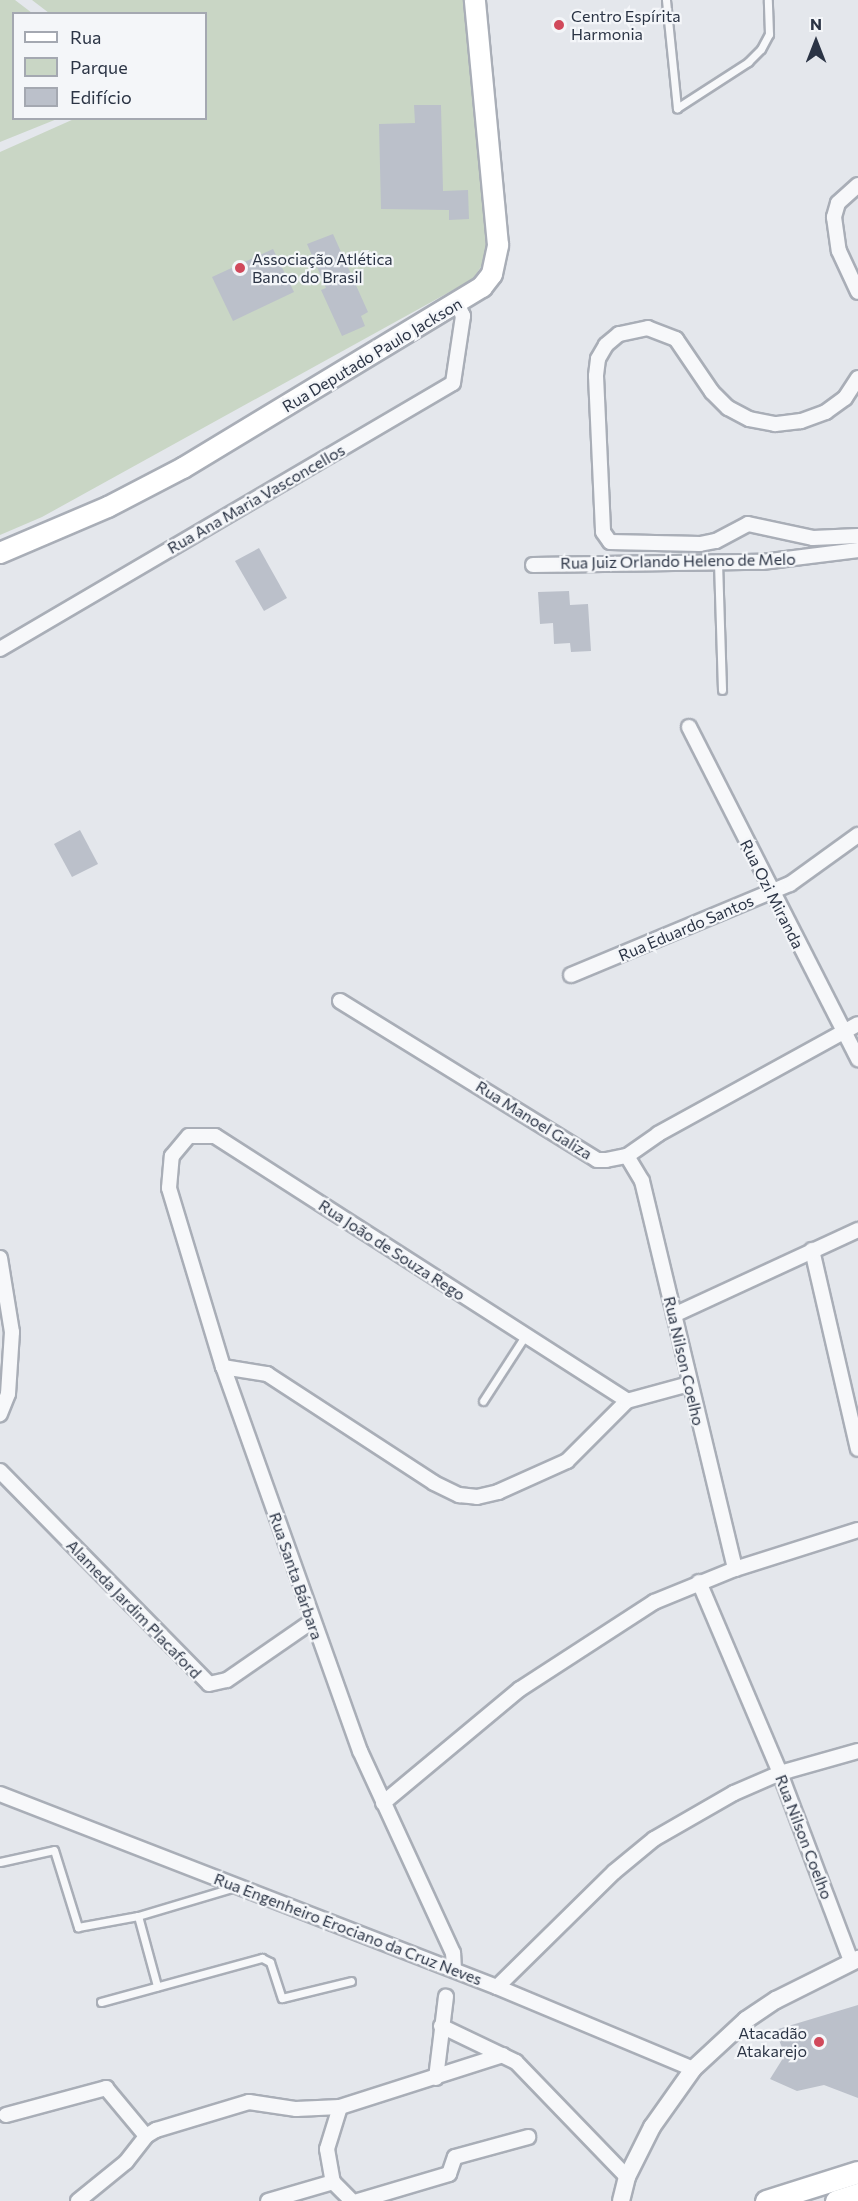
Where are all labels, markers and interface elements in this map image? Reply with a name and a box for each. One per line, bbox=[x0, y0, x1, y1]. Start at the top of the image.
place label: Centro Espírita Harmonia bbox=[571, 6, 681, 44]
legend bbox=[12, 12, 207, 120]
north arrow bbox=[786, 12, 846, 72]
text: N bbox=[810, 14, 822, 33]
marker: Centro Espírita Harmonia bbox=[552, 18, 566, 32]
text: Rua bbox=[70, 26, 101, 48]
text: Parque bbox=[70, 56, 128, 78]
text: Edifício bbox=[70, 86, 132, 108]
place label: Associação Atlética Banco do Brasil bbox=[252, 249, 393, 287]
marker: Associação Atlética Banco do Brasil bbox=[233, 261, 247, 275]
street label: Rua Deputado Paulo Jackson bbox=[279, 294, 465, 416]
street label: Rua Ana Maria Vasconcellos bbox=[164, 440, 348, 558]
street label: Rua Juiz Orlando Heleno de Melo bbox=[560, 549, 796, 573]
street label: Rua Ozi Miranda bbox=[736, 836, 808, 952]
street label: Rua Eduardo Santos bbox=[615, 891, 757, 965]
street label: Rua Manoel Galiza bbox=[472, 1077, 596, 1163]
street label: Rua João de Souza Rego bbox=[315, 1195, 469, 1305]
street label: Rua Nilson Coelho bbox=[660, 1295, 708, 1427]
street label: Rua Santa Bárbara bbox=[265, 1510, 327, 1642]
street label: Alameda Jardim Placaford bbox=[63, 1536, 205, 1682]
street label: Rua Nilson Coelho bbox=[771, 1772, 837, 1902]
street label: Rua Engenheiro Erociano da Cruz Neves bbox=[211, 1869, 485, 1989]
place label: Atacadão Atakarejo bbox=[736, 2023, 807, 2061]
marker: Atacadão Atakarejo bbox=[812, 2035, 826, 2049]

